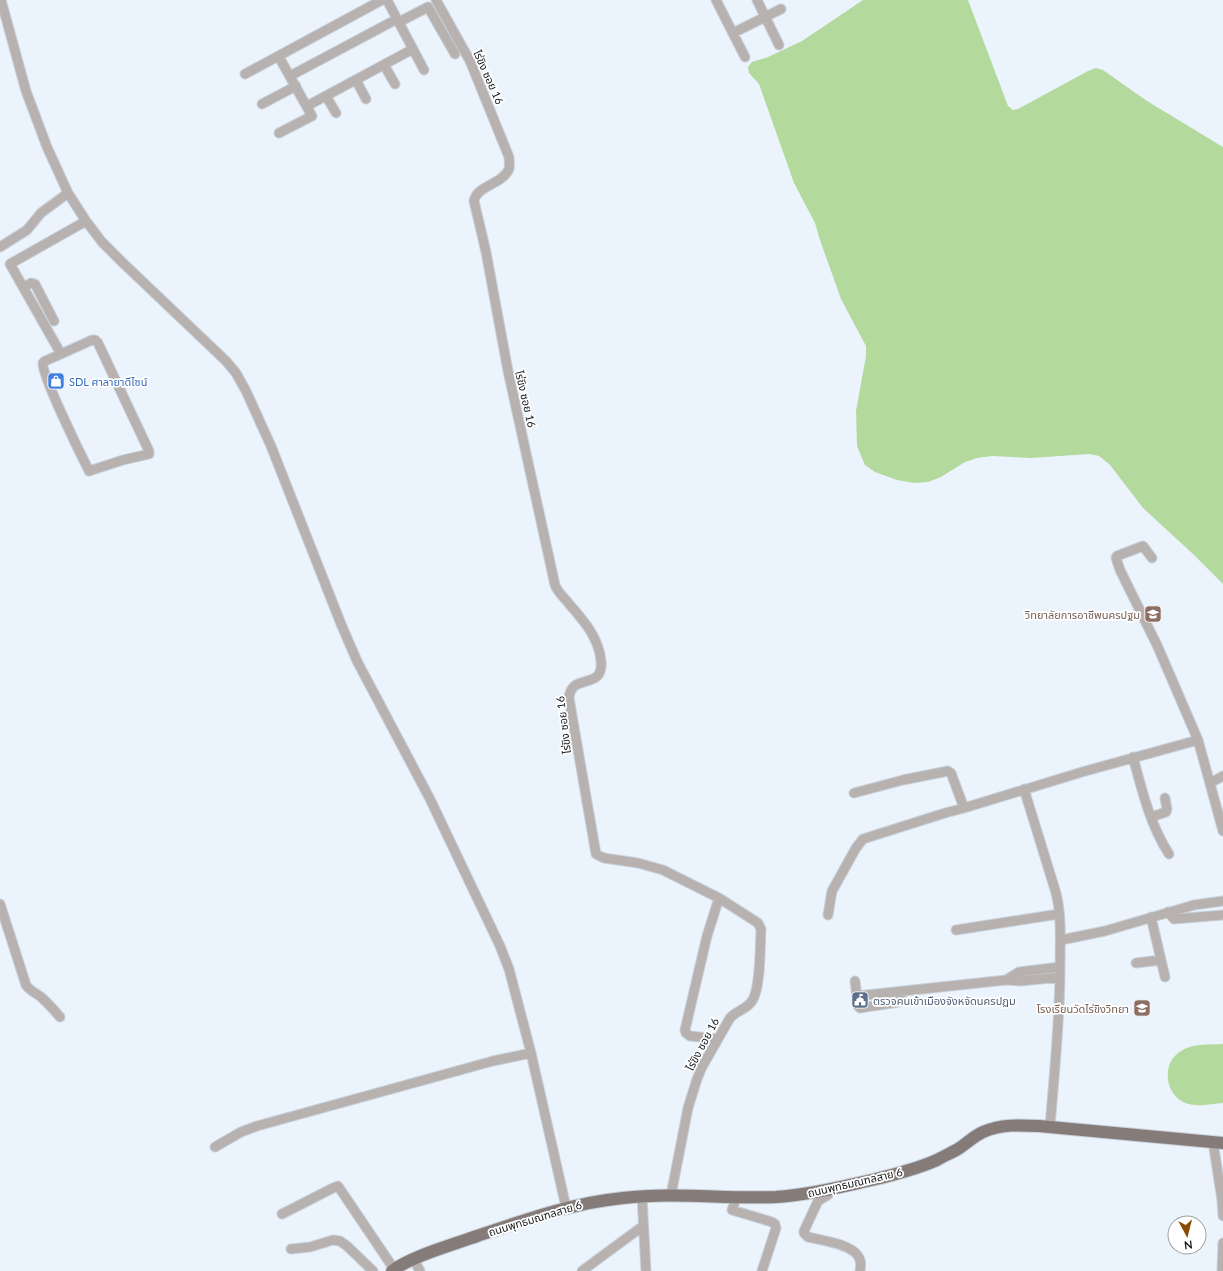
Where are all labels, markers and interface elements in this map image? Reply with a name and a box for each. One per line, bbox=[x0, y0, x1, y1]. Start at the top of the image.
street label: ไร่ขิง ซอย 16 bbox=[471, 47, 507, 106]
street label: ไร่ขิง ซอย 16 bbox=[513, 368, 539, 429]
shop icon: SDL ศาลายาดีไซน์ bbox=[46, 371, 66, 391]
place label: SDL ศาลายาดีไซน์ bbox=[69, 375, 147, 388]
school or university icon: วิทยาลัยการอาชีพนครปฐม bbox=[1143, 604, 1163, 624]
place label: วิทยาลัยการอาชีพนครปฐม bbox=[1024, 608, 1140, 621]
street label: ไร่ขิง ซอย 16 bbox=[553, 695, 573, 756]
public building icon: ตรวจคนเข้าเมืองจังหจัดนครปฏม bbox=[850, 990, 870, 1010]
place label: ตรวจคนเข้าเมืองจังหจัดนครปฏม bbox=[873, 994, 1016, 1007]
school or university icon: โรงเรียนวัดไร่ขิงวิทยา bbox=[1132, 998, 1152, 1018]
place label: โรงเรียนวัดไร่ขิงวิทยา bbox=[1037, 1002, 1129, 1015]
street label: ไร่ขิง ซอย 16 bbox=[682, 1015, 721, 1073]
street label: ถนนพุทธมณฑลสาย 6 bbox=[806, 1165, 904, 1200]
street label: ถนนพุทธมณฑลสาย 6 bbox=[487, 1198, 583, 1239]
north arrow bbox=[1167, 1215, 1207, 1255]
text: N bbox=[1183, 1238, 1193, 1252]

